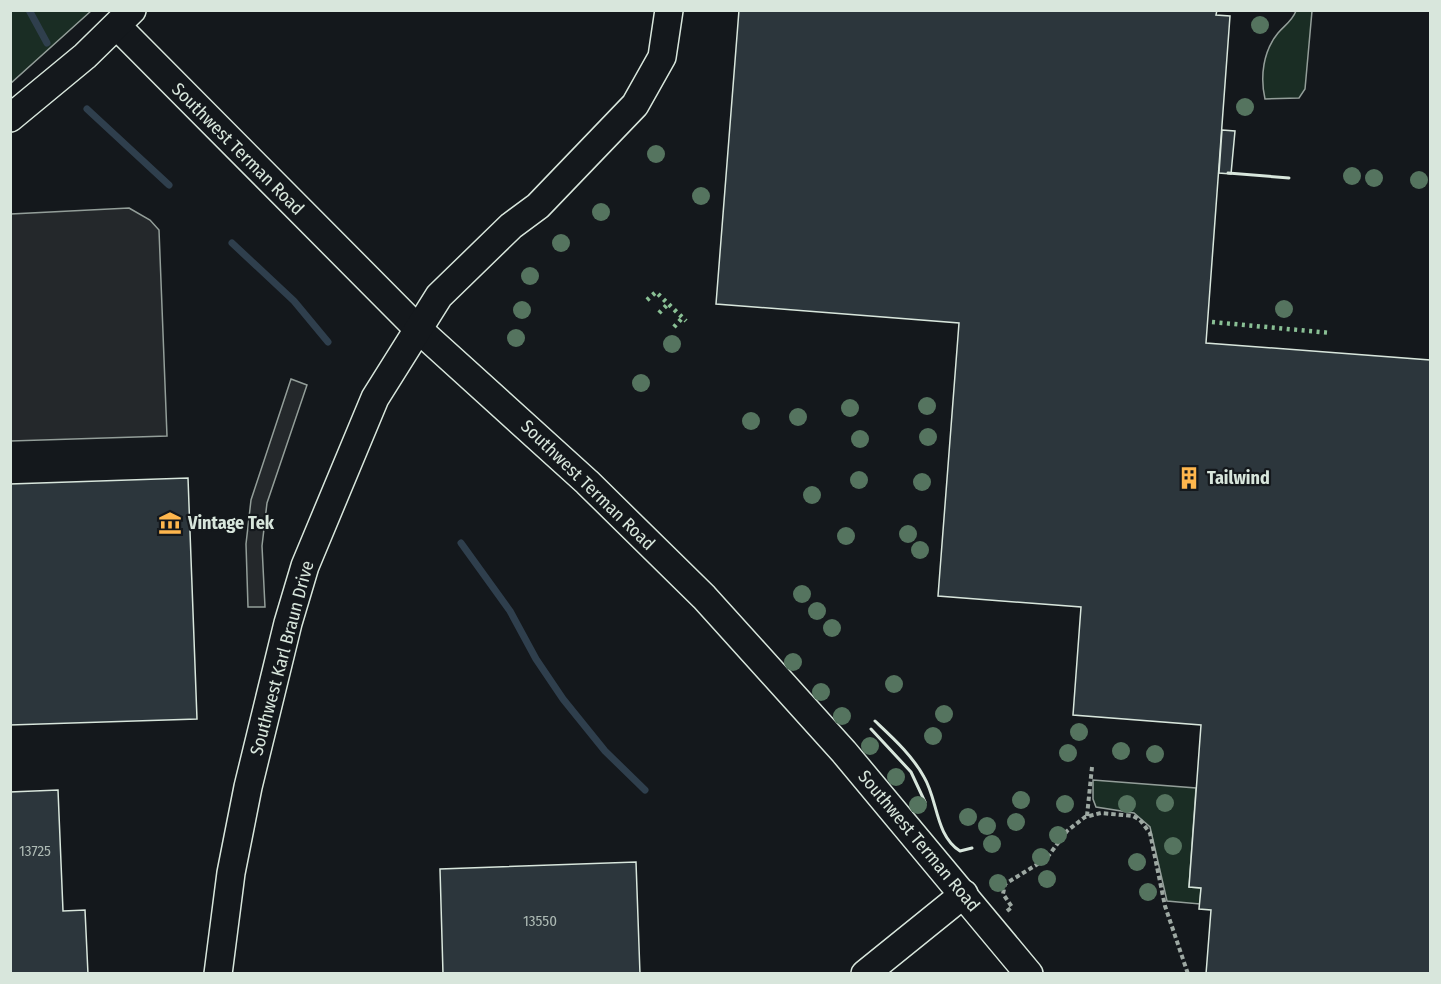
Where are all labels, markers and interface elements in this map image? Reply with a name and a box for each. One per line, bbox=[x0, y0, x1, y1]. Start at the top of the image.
street label: Southwest Terman Road bbox=[167, 78, 309, 220]
street label: Southwest Terman Road bbox=[516, 415, 660, 555]
building icon: Tailwind bbox=[1176, 465, 1202, 491]
place label: Tailwind bbox=[1207, 467, 1270, 489]
museum icon: Vintage Tek bbox=[157, 510, 183, 536]
place label: Vintage Tek bbox=[187, 512, 275, 534]
street label: Southwest Karl Braun Drive bbox=[245, 558, 319, 758]
street label: Southwest Terman Road bbox=[853, 766, 985, 916]
house number: 13725 bbox=[19, 842, 51, 860]
house number: 13550 bbox=[523, 912, 557, 930]

